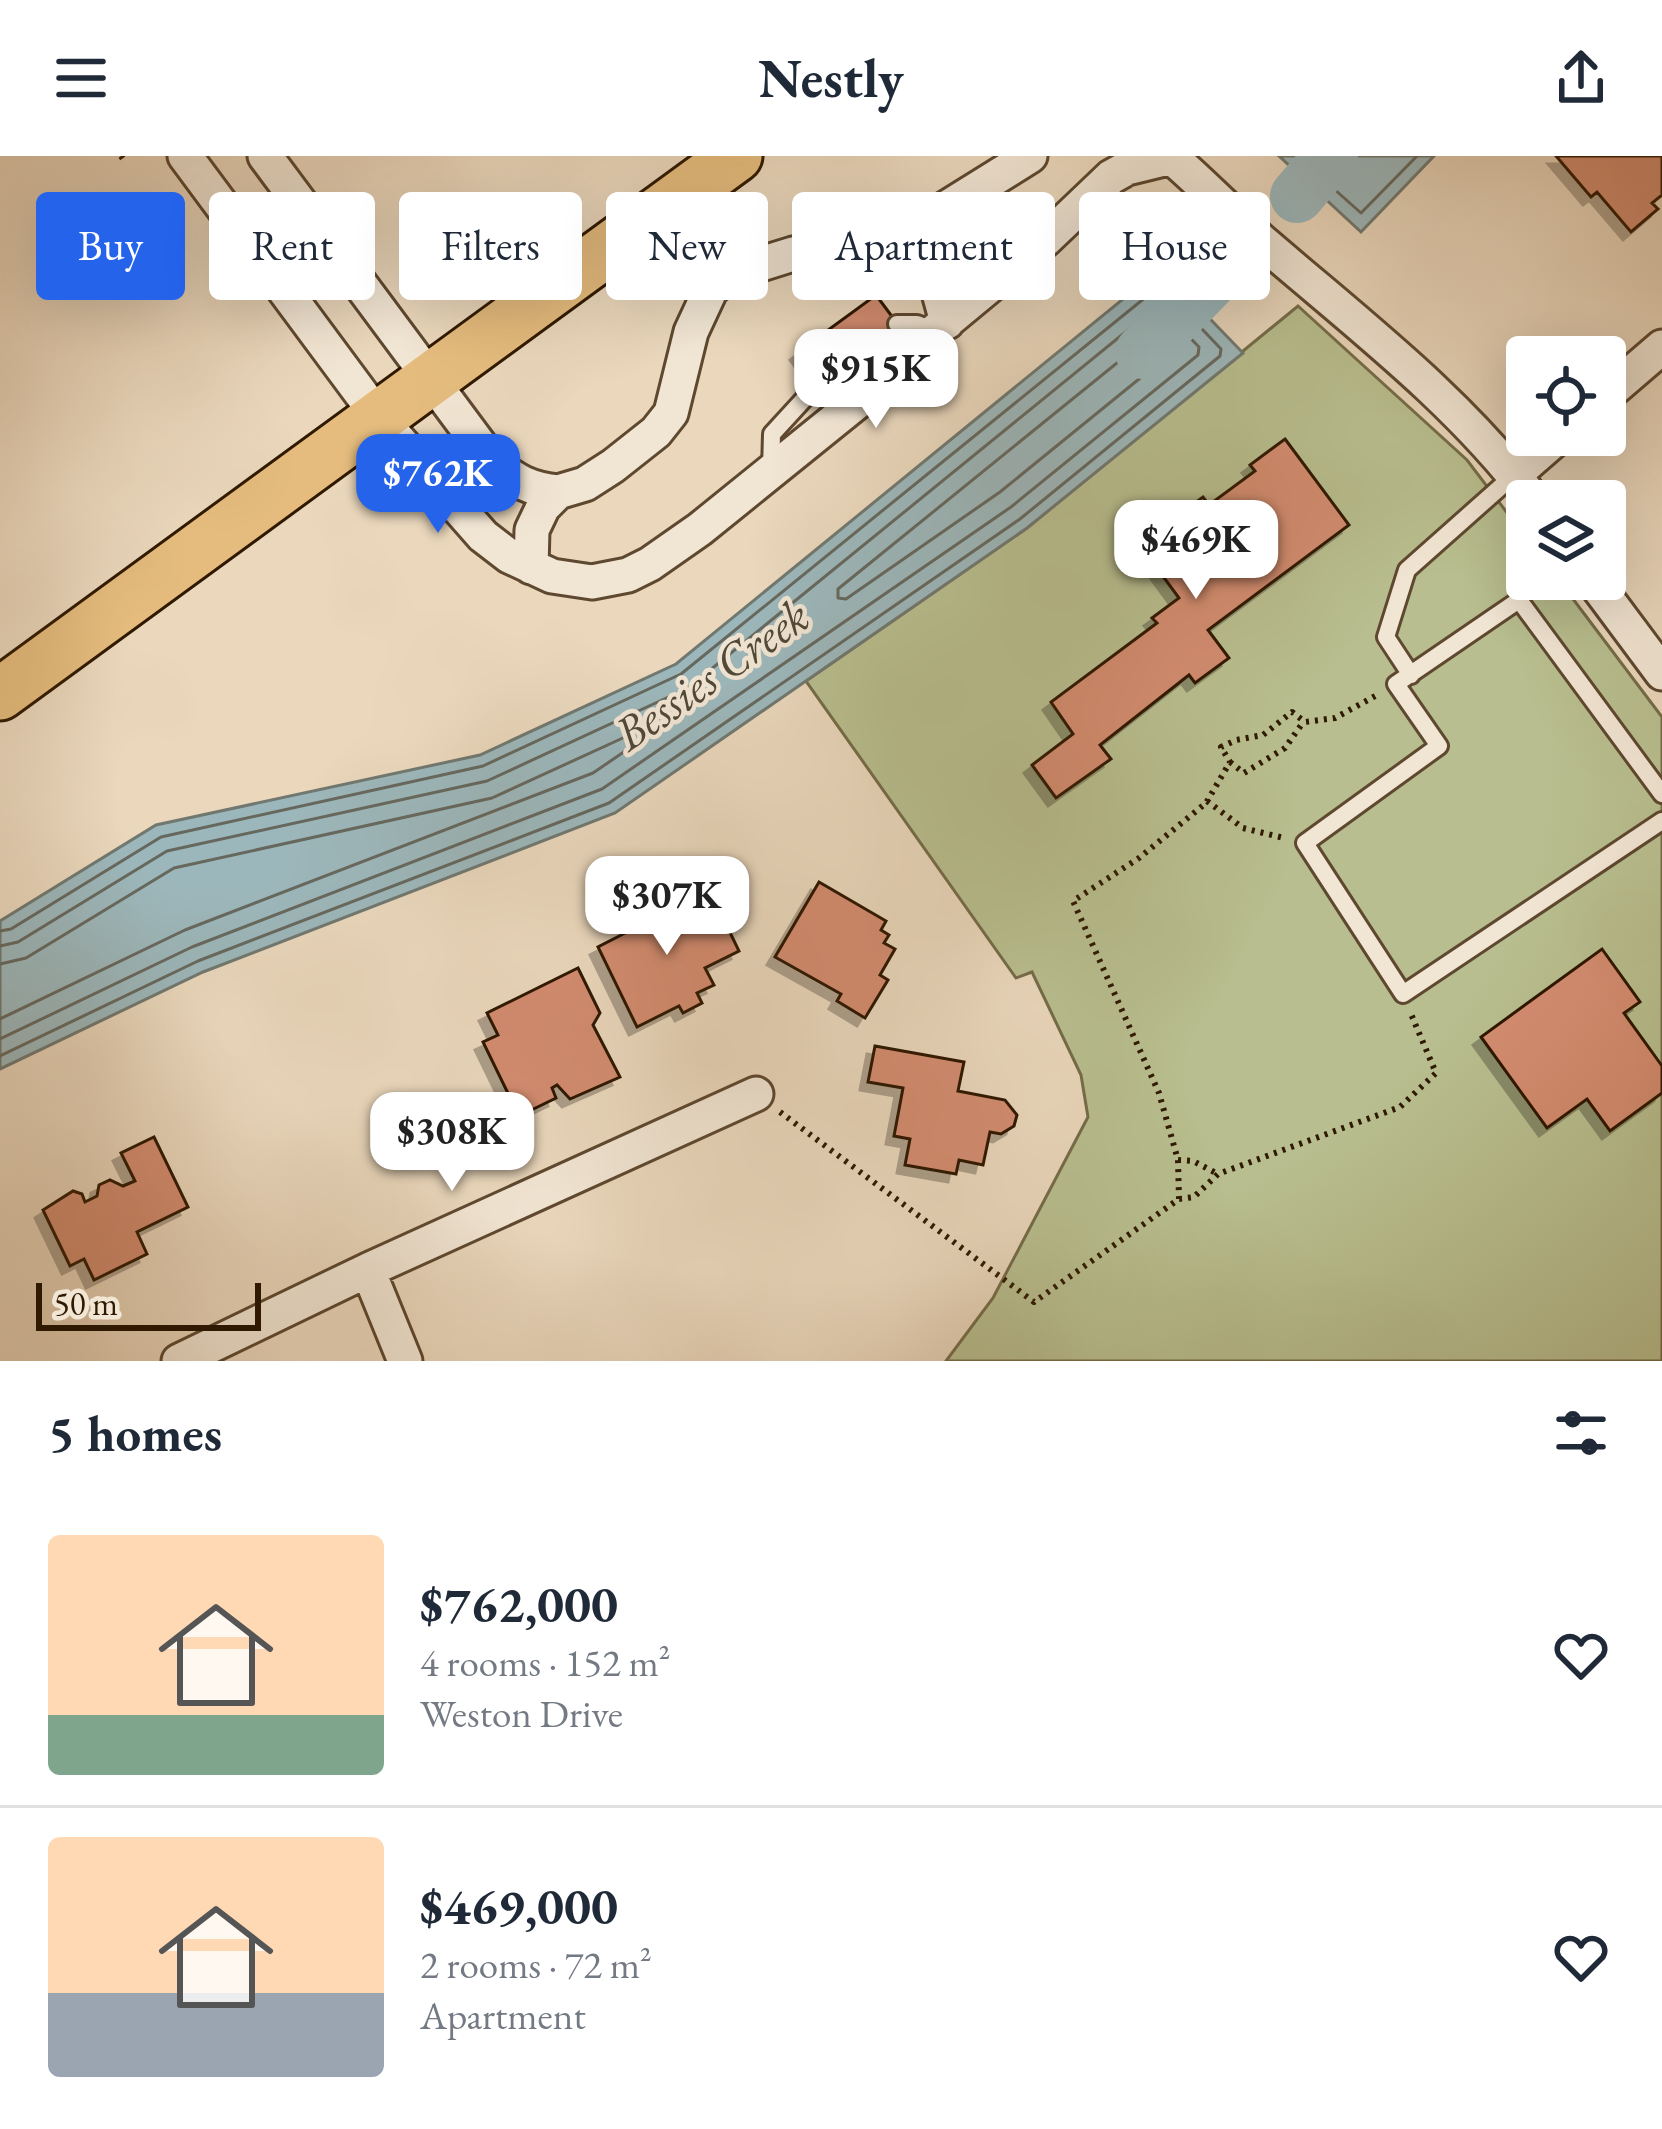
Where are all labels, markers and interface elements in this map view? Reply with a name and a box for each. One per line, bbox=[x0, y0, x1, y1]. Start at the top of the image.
text: Nestly bbox=[758, 43, 904, 113]
icon: menu bbox=[48, 45, 114, 111]
icon: share bbox=[1548, 45, 1614, 111]
chip: Buy bbox=[36, 192, 185, 300]
chip: Rent bbox=[209, 192, 375, 300]
chip: Filters bbox=[399, 192, 582, 300]
chip: New bbox=[606, 192, 768, 300]
chip: Apartment bbox=[792, 192, 1055, 300]
chip: House bbox=[1079, 192, 1270, 300]
pin: $915K bbox=[792, 329, 960, 431]
map controls bbox=[1506, 336, 1626, 600]
button: locate bbox=[1506, 336, 1626, 456]
text: $915K bbox=[821, 342, 931, 393]
pin: $762K bbox=[354, 434, 522, 536]
text: $762K bbox=[383, 447, 493, 498]
button: layers bbox=[1506, 480, 1626, 600]
pin: $469K bbox=[1112, 500, 1280, 602]
text: $469K bbox=[1141, 513, 1251, 564]
water label: Bessies Creek bbox=[600, 584, 821, 764]
pin: $307K bbox=[583, 856, 751, 958]
text: $307K bbox=[612, 869, 722, 920]
pin: $308K bbox=[368, 1092, 536, 1194]
text: $308K bbox=[397, 1105, 507, 1156]
scale bar bbox=[36, 1277, 261, 1330]
text: 50 m bbox=[54, 1282, 118, 1325]
text: 5 homes bbox=[48, 1400, 222, 1466]
icon: filters bbox=[1548, 1400, 1614, 1466]
text: $762,000 bbox=[420, 1571, 618, 1637]
icon: home bbox=[144, 1583, 288, 1727]
icon: heart bbox=[1548, 1622, 1614, 1688]
text: 4 rooms · 152 m² bbox=[420, 1637, 671, 1688]
text: Weston Drive bbox=[420, 1688, 623, 1739]
text: $469,000 bbox=[420, 1873, 618, 1939]
icon: home bbox=[144, 1885, 288, 2029]
icon: heart bbox=[1548, 1924, 1614, 1990]
text: 2 rooms · 72 m² bbox=[420, 1939, 652, 1990]
text: Apartment bbox=[420, 1990, 586, 2041]

